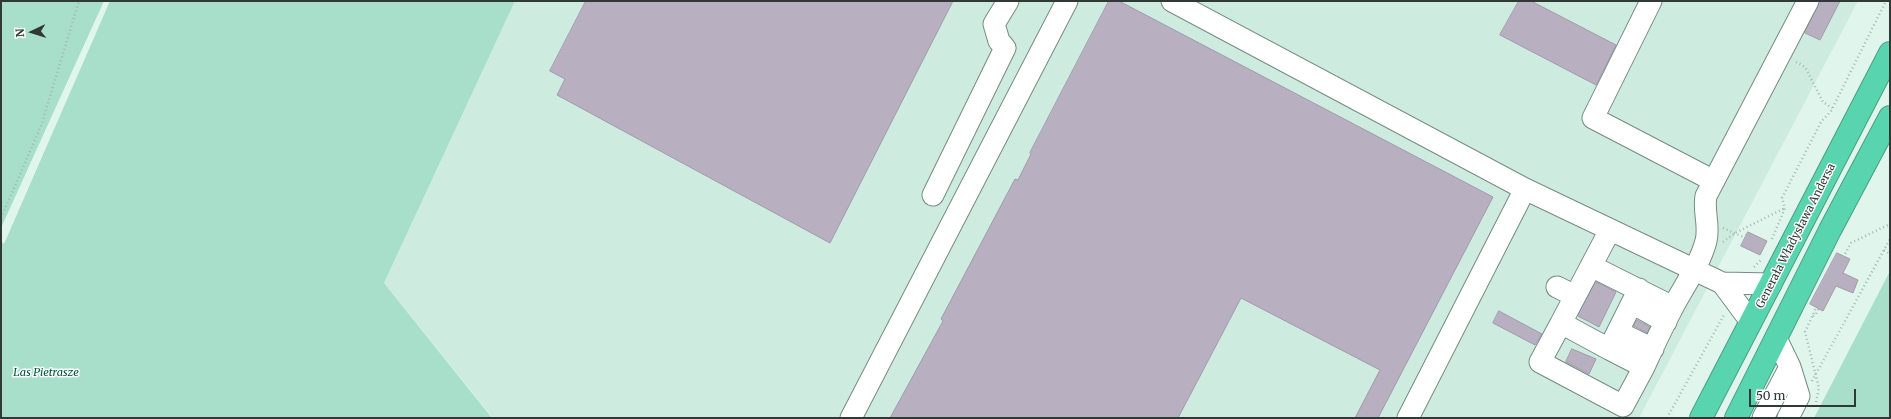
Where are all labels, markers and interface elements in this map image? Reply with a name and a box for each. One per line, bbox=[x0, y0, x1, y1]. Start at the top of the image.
north arrow bbox=[12, 12, 52, 52]
text: N bbox=[13, 28, 27, 38]
street label: Generała Władysława Andersa bbox=[1754, 161, 1838, 311]
park label: Las Pietrasze bbox=[13, 366, 79, 380]
scale bar bbox=[1751, 381, 1858, 407]
text: 50 m bbox=[1756, 388, 1785, 403]

